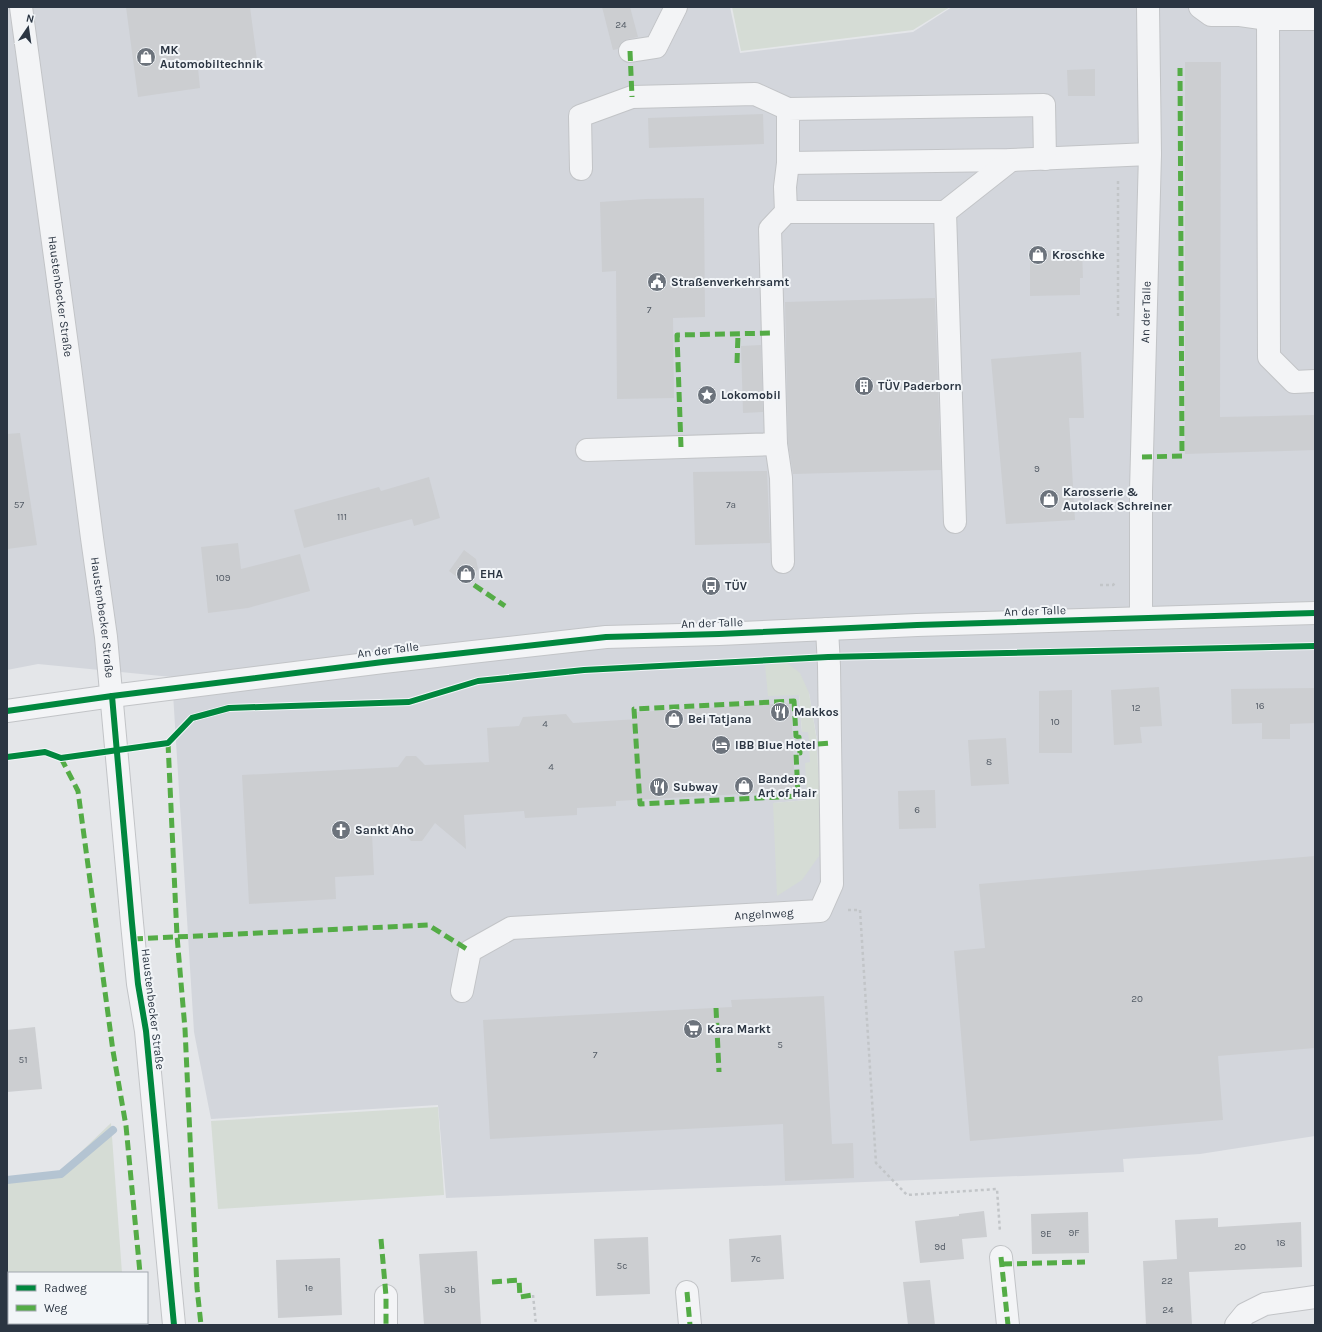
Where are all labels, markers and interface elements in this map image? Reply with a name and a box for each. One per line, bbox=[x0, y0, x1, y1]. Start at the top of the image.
north arrow bbox=[8, 8, 48, 48]
text: N bbox=[25, 12, 35, 26]
house number: 24 bbox=[615, 19, 627, 31]
place label: MK Automobiltechnik bbox=[160, 43, 263, 71]
shop icon: MK Automobiltechnik bbox=[135, 46, 157, 68]
street label: Haustenbecker Straße bbox=[45, 235, 76, 358]
shop icon: Kroschke bbox=[1027, 244, 1049, 266]
place label: Kroschke bbox=[1052, 248, 1105, 262]
public building icon: Straßenverkehrsamt bbox=[646, 271, 668, 293]
place label: Straßenverkehrsamt bbox=[671, 275, 789, 289]
street label: An der Talle bbox=[1138, 281, 1154, 343]
house number: 7 bbox=[647, 304, 652, 316]
building icon: TÜV Paderborn bbox=[853, 375, 875, 397]
place label: TÜV Paderborn bbox=[878, 379, 962, 393]
place icon: Lokomobil bbox=[696, 384, 718, 406]
place label: Lokomobil bbox=[721, 388, 781, 402]
house number: 9 bbox=[1034, 463, 1040, 475]
place label: Karosserie & Autolack Schreiner bbox=[1063, 485, 1172, 513]
shop icon: Karosserie & Autolack Schreiner bbox=[1038, 488, 1060, 510]
house number: 57 bbox=[14, 499, 24, 511]
house number: 7a bbox=[726, 499, 736, 511]
house number: 111 bbox=[337, 511, 347, 523]
street label: Haustenbecker Straße bbox=[88, 556, 117, 679]
shop icon: EHA bbox=[455, 563, 477, 585]
place label: EHA bbox=[480, 567, 504, 581]
house number: 109 bbox=[215, 572, 231, 584]
bus stop icon: TÜV bbox=[700, 575, 722, 597]
place label: TÜV bbox=[725, 579, 748, 593]
street label: An der Talle bbox=[1004, 603, 1066, 619]
street label: An der Talle bbox=[681, 615, 743, 631]
street label: An der Talle bbox=[356, 639, 420, 661]
house number: 16 bbox=[1255, 700, 1265, 712]
restaurant icon: Makkos bbox=[769, 701, 791, 723]
house number: 12 bbox=[1131, 702, 1141, 714]
place label: Makkos bbox=[794, 705, 839, 719]
shop icon: Bei Tatjana bbox=[663, 708, 685, 730]
place label: Bei Tatjana bbox=[688, 712, 752, 726]
house number: 10 bbox=[1050, 716, 1060, 728]
house number: 4 bbox=[542, 718, 548, 730]
hotel icon: IBB Blue Hotel bbox=[710, 734, 732, 756]
place label: IBB Blue Hotel bbox=[735, 738, 816, 752]
house number: 8 bbox=[986, 756, 992, 768]
house number: 4 bbox=[548, 761, 554, 773]
place label: Bandera Art of Hair bbox=[758, 772, 817, 800]
shop icon: Bandera Art of Hair bbox=[733, 775, 755, 797]
restaurant icon: Subway bbox=[648, 776, 670, 798]
place label: Subway bbox=[673, 780, 718, 794]
house number: 6 bbox=[914, 804, 920, 816]
church icon: Sankt Aho bbox=[330, 819, 352, 841]
place label: Sankt Aho bbox=[355, 823, 414, 837]
street label: Angelnweg bbox=[734, 905, 794, 923]
street label: Haustenbecker Straße bbox=[139, 948, 167, 1070]
house number: 20 bbox=[1131, 993, 1143, 1005]
supermarket icon: Kara Markt bbox=[682, 1018, 704, 1040]
place label: Kara Markt bbox=[707, 1022, 771, 1036]
house number: 5 bbox=[777, 1039, 783, 1051]
house number: 7 bbox=[593, 1049, 598, 1061]
house number: 51 bbox=[19, 1054, 27, 1066]
house number: 9F bbox=[1068, 1227, 1080, 1239]
house number: 9E bbox=[1040, 1228, 1052, 1240]
house number: 18 bbox=[1276, 1237, 1286, 1249]
house number: 9d bbox=[934, 1241, 946, 1253]
house number: 20 bbox=[1234, 1241, 1246, 1253]
house number: 7c bbox=[751, 1253, 761, 1265]
house number: 5c bbox=[617, 1260, 627, 1272]
legend bbox=[8, 1272, 148, 1324]
house number: 22 bbox=[1161, 1275, 1173, 1287]
text: Radweg bbox=[44, 1281, 87, 1295]
house number: 1e bbox=[305, 1282, 313, 1294]
house number: 3b bbox=[444, 1284, 456, 1296]
text: Weg bbox=[44, 1301, 68, 1315]
house number: 24 bbox=[1162, 1304, 1174, 1316]

